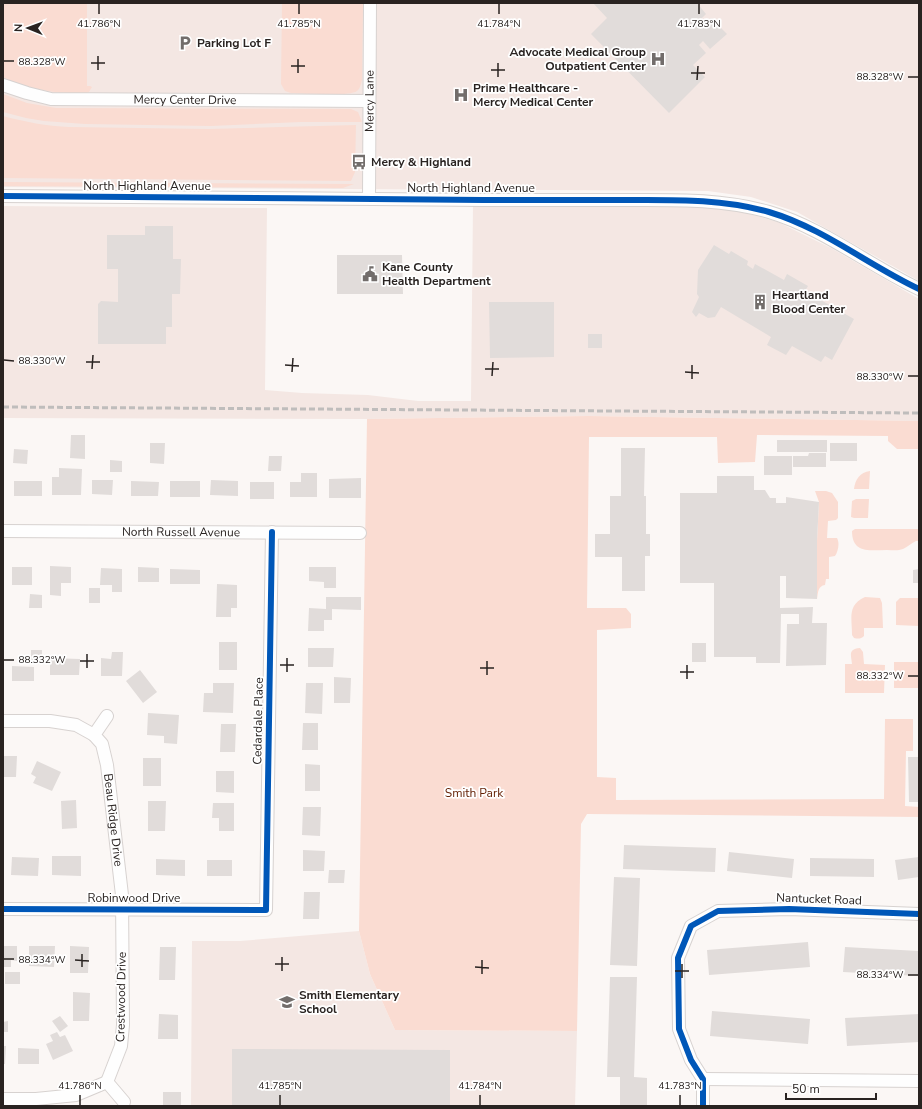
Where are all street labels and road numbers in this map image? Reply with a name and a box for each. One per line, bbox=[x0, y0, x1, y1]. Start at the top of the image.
street label: Mercy Lane bbox=[361, 70, 378, 132]
street label: Mercy Center Drive bbox=[133, 92, 237, 108]
street label: North Highland Avenue bbox=[83, 178, 211, 194]
street label: North Highland Avenue bbox=[407, 180, 535, 196]
street label: North Russell Avenue bbox=[122, 524, 240, 540]
street label: Cedardale Place bbox=[249, 677, 267, 765]
street label: Beau Ridge Drive bbox=[100, 773, 127, 867]
street label: Robinwood Drive bbox=[88, 890, 181, 906]
street label: Nantucket Road bbox=[776, 890, 862, 908]
street label: Crestwood Drive bbox=[112, 952, 130, 1042]

